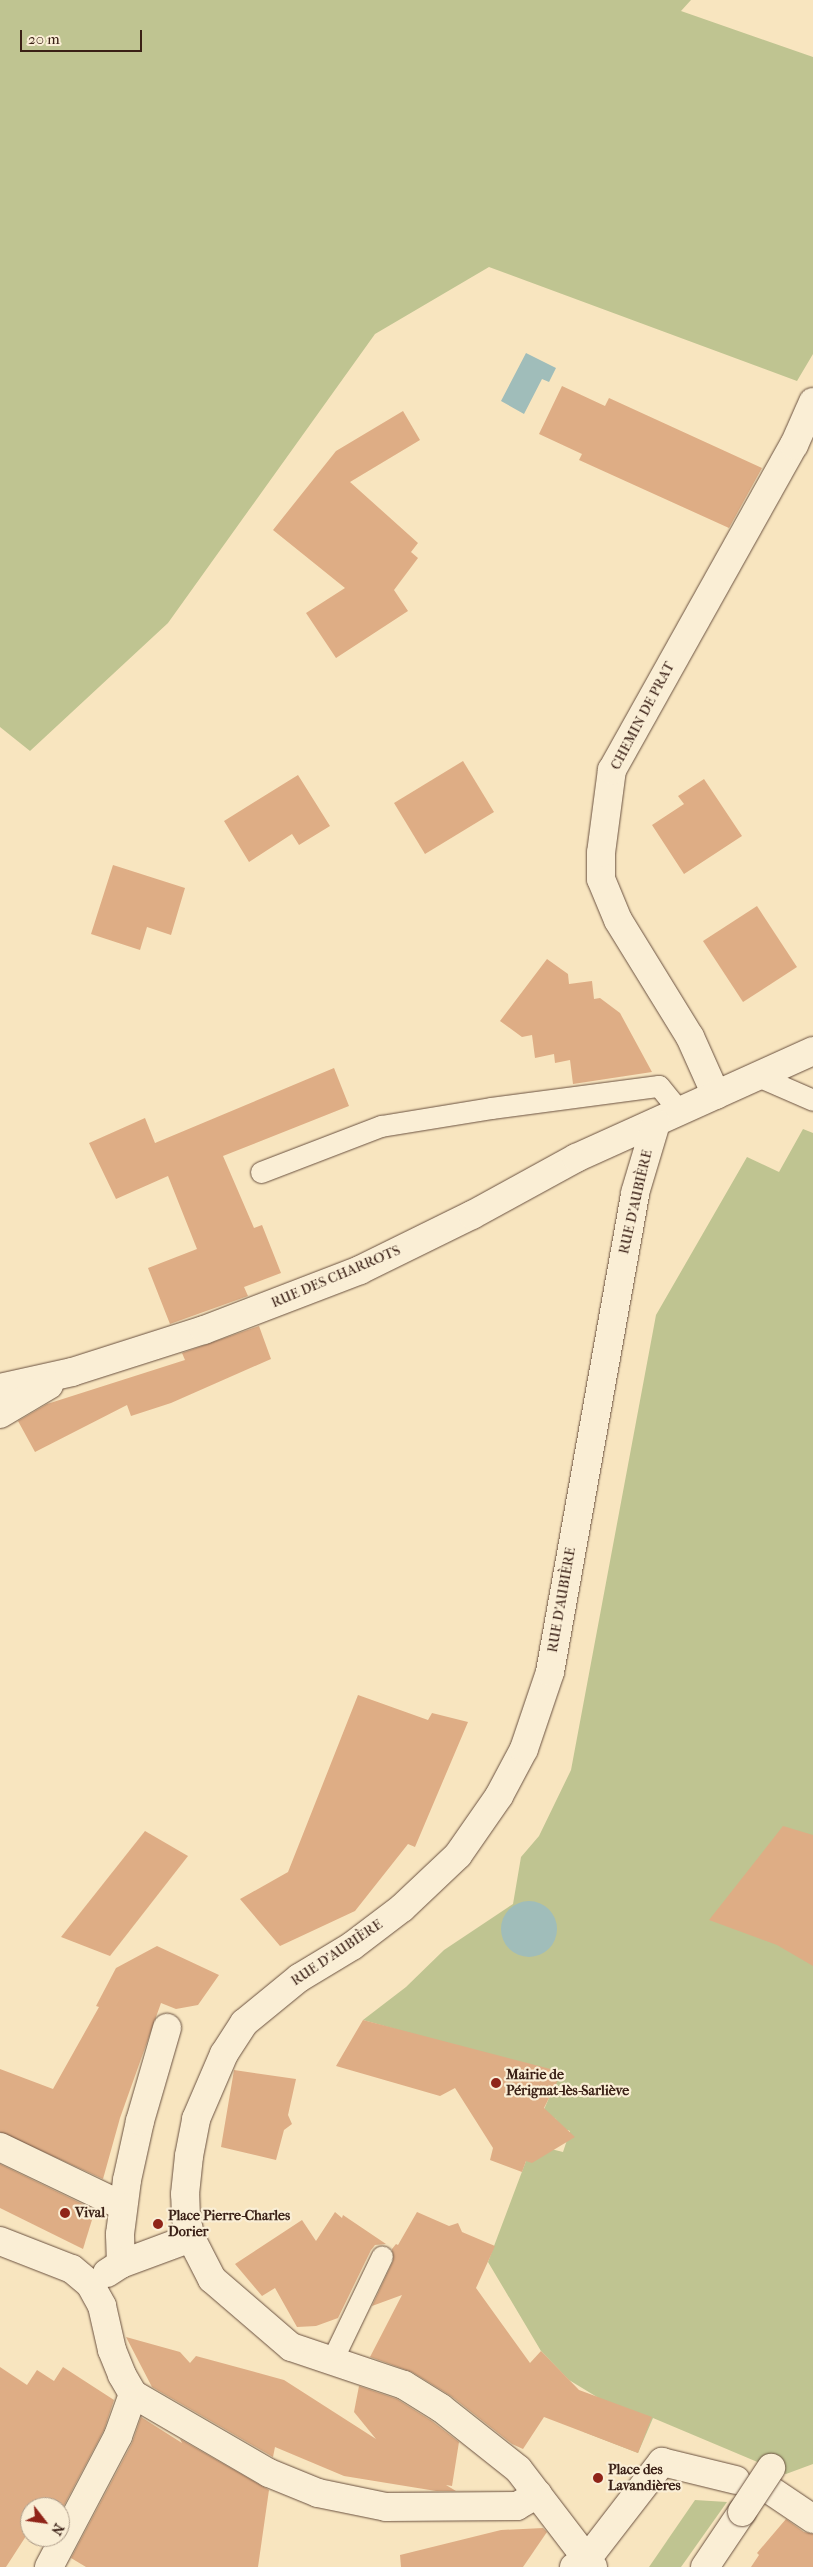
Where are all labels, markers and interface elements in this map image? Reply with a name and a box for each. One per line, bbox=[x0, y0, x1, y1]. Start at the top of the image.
scale bar bbox=[22, 20, 145, 52]
text: 20 m bbox=[28, 30, 60, 48]
street label: CHEMIN DE PRAT bbox=[607, 659, 679, 773]
street label: RUE D'AUBIÈRE bbox=[616, 1148, 656, 1256]
street label: RUE DES CHARROTS bbox=[269, 1242, 403, 1312]
street label: RUE D'AUBIÈRE bbox=[544, 1546, 580, 1654]
street label: RUE D'AUBIÈRE bbox=[288, 1916, 386, 1990]
place label: Mairie de Pérignat-lès-Sarliève bbox=[506, 2067, 629, 2100]
marker: Mairie de Pérignat-lès-Sarliève bbox=[490, 2077, 502, 2089]
place label: Vival bbox=[75, 2205, 105, 2221]
marker: Vival bbox=[59, 2207, 71, 2219]
place label: Place Pierre-Charles Dorier bbox=[168, 2208, 290, 2240]
marker: Place Pierre-Charles Dorier bbox=[152, 2218, 164, 2230]
place label: Place des Lavandières bbox=[608, 2462, 681, 2494]
marker: Place des Lavandières bbox=[592, 2472, 604, 2484]
north arrow bbox=[20, 2497, 70, 2547]
text: N bbox=[48, 2520, 68, 2538]

